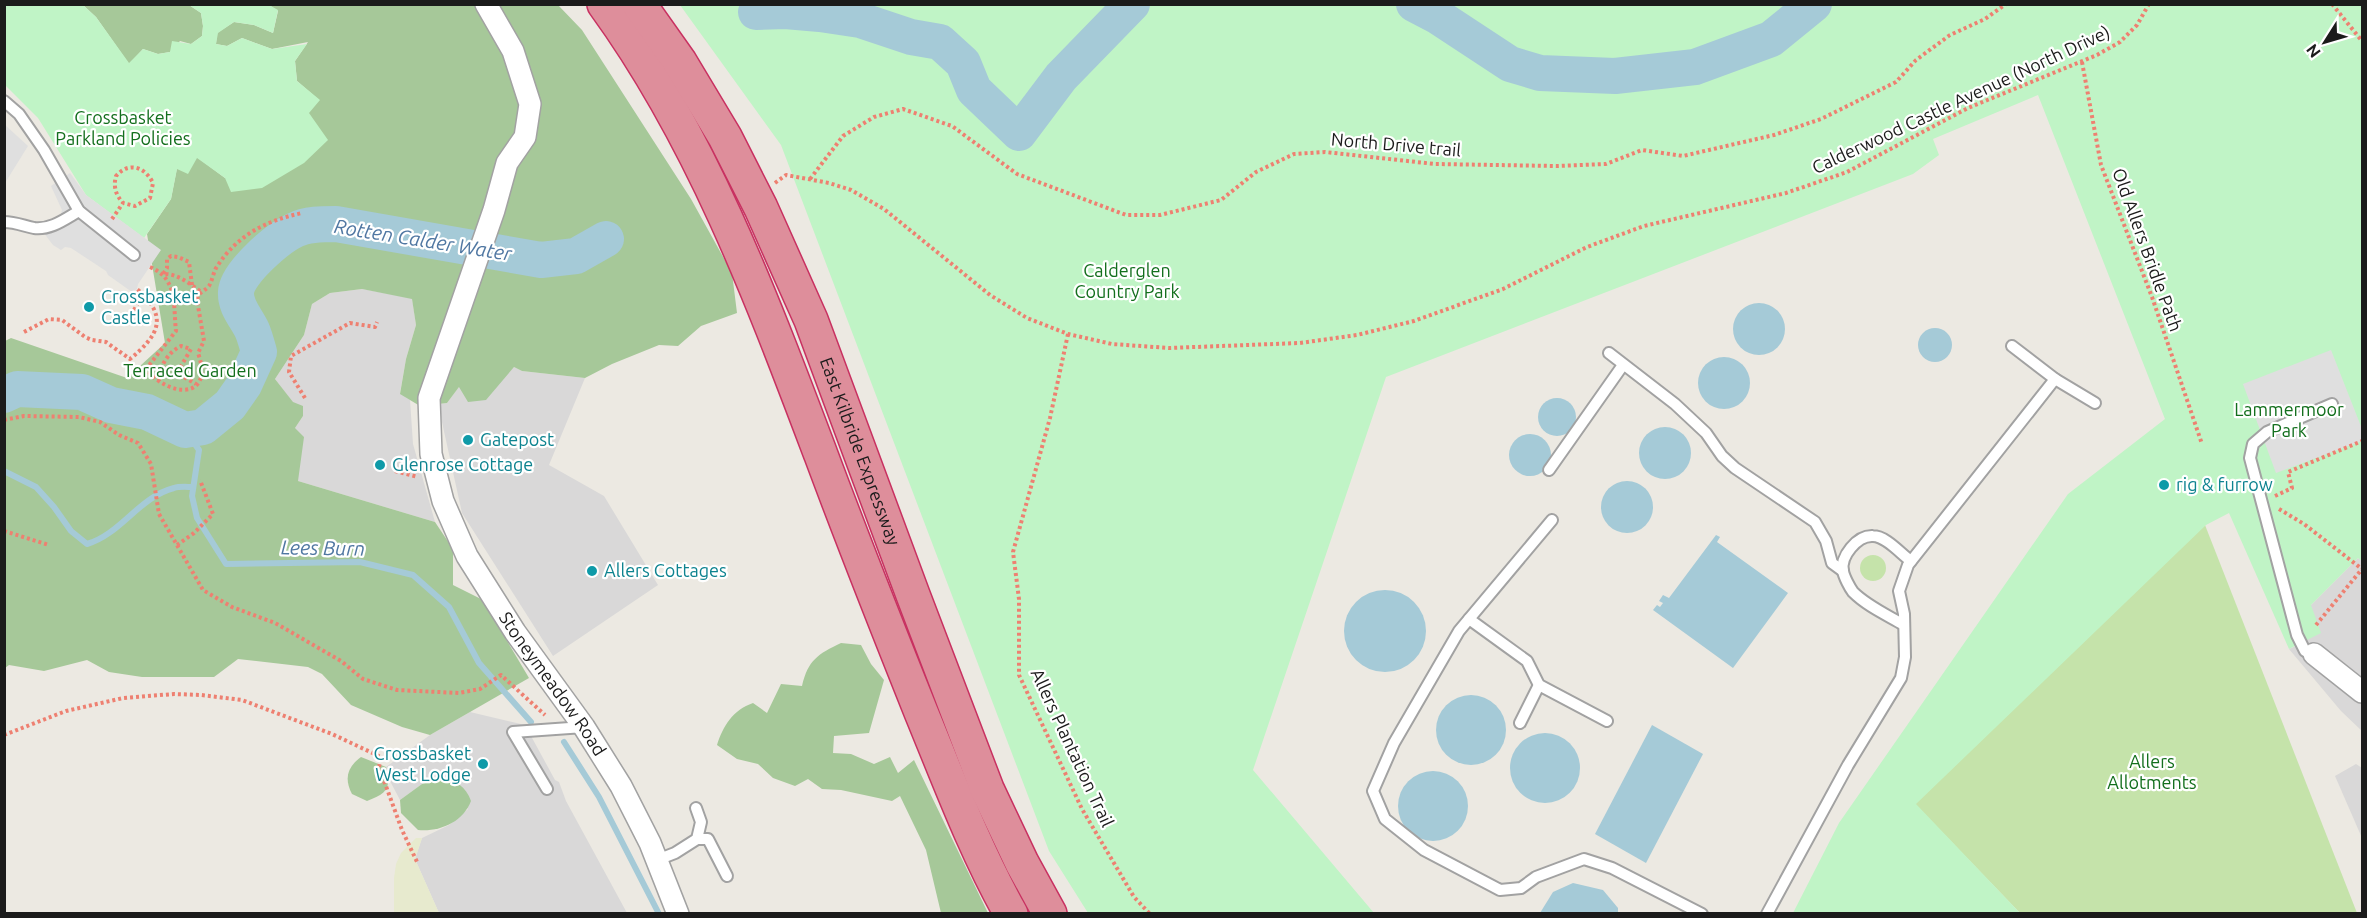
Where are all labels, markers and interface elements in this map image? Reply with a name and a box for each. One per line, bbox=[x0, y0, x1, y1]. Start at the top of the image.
north arrow bbox=[2295, 12, 2355, 72]
street label: Calderwood Castle Avenue (North Drive) bbox=[1808, 21, 2113, 178]
text: N bbox=[2302, 41, 2324, 61]
park label: Crossbasket Parkland Policies bbox=[55, 107, 191, 148]
street label: North Drive trail bbox=[1330, 128, 1462, 160]
street label: Old Allers Bridle Path bbox=[2109, 165, 2187, 334]
water label: Rotten Calder Water bbox=[333, 214, 515, 265]
park label: Calderglen Country Park bbox=[1075, 260, 1179, 301]
place label: Crossbasket Castle bbox=[101, 286, 198, 327]
marker: Crossbasket Castle bbox=[82, 300, 96, 314]
street label: East Kilbride Expressway bbox=[817, 354, 905, 548]
park label: Terraced Garden bbox=[123, 360, 257, 380]
park label: Lammermoor Park bbox=[2234, 399, 2344, 440]
place label: Gatepost bbox=[480, 429, 554, 449]
marker: Gatepost bbox=[461, 433, 475, 447]
place label: Glenrose Cottage bbox=[392, 454, 533, 474]
marker: Glenrose Cottage bbox=[373, 458, 387, 472]
place label: rig & furrow bbox=[2176, 474, 2273, 494]
marker: rig & furrow bbox=[2157, 478, 2171, 492]
water label: Lees Burn bbox=[281, 535, 365, 560]
place label: Allers Cottages bbox=[604, 560, 727, 580]
marker: Allers Cottages bbox=[585, 564, 599, 578]
street label: Stoneymeadow Road bbox=[496, 608, 610, 759]
street label: Allers Plantation Trail bbox=[1027, 665, 1118, 830]
place label: Crossbasket West Lodge bbox=[374, 743, 471, 784]
park label: Allers Allotments bbox=[2107, 751, 2197, 792]
marker: Crossbasket West Lodge bbox=[476, 757, 490, 771]

